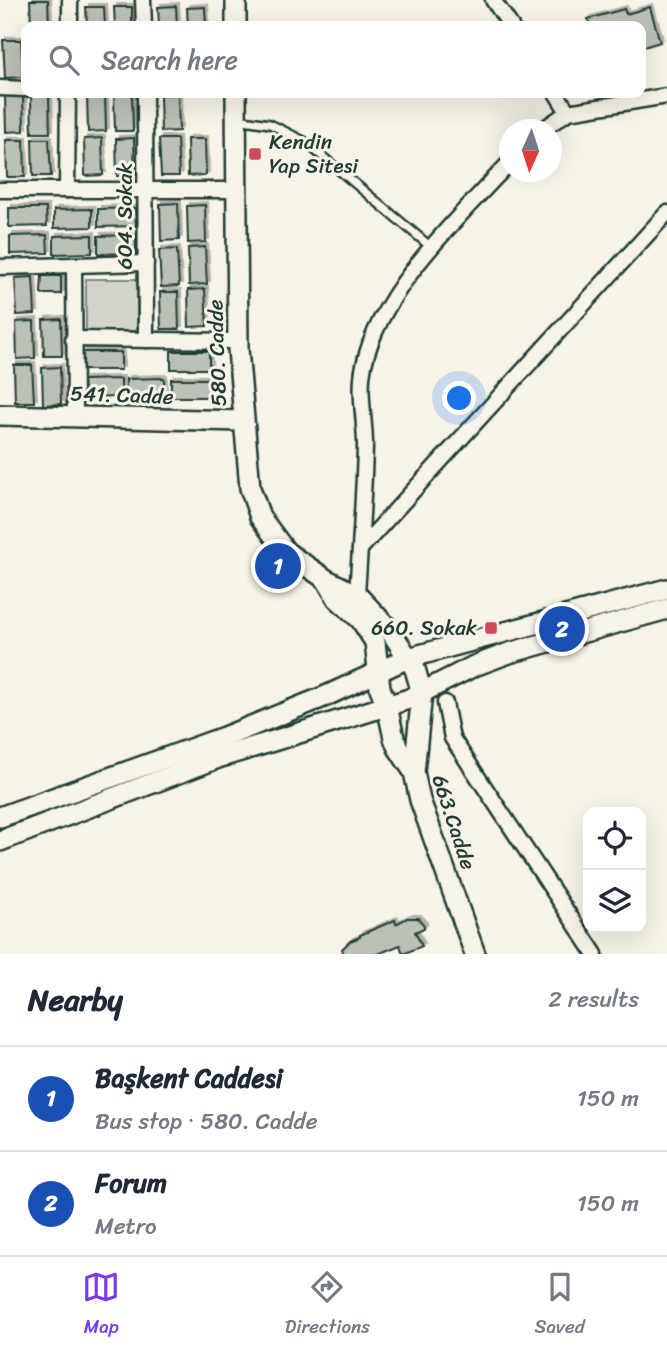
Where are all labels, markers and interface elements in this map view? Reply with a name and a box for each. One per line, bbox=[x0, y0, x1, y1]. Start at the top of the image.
search box bbox=[21, 21, 646, 98]
text: Search here bbox=[101, 37, 238, 83]
icon: search bbox=[45, 41, 83, 79]
north arrow bbox=[499, 119, 562, 182]
place label: Kendin Yap Sitesi bbox=[269, 123, 359, 185]
marker: Kendin Yap Sitesi bbox=[247, 146, 263, 162]
street label: 604. Sokak bbox=[106, 163, 144, 269]
street label: 580. Cadde bbox=[196, 299, 238, 407]
street label: 541. Cadde bbox=[70, 374, 175, 416]
your location bbox=[442, 381, 476, 415]
pin: 1 bbox=[255, 540, 301, 592]
pin: 2 bbox=[539, 603, 585, 655]
place label: 660. Sokak bbox=[371, 609, 477, 647]
marker: 660. Sokak bbox=[483, 620, 499, 636]
street label: 663.Cadde bbox=[421, 769, 487, 875]
map controls bbox=[583, 807, 646, 933]
button: locate bbox=[583, 807, 646, 870]
button: layers bbox=[583, 870, 646, 933]
text: Nearby bbox=[28, 973, 123, 1027]
text: 2 results bbox=[548, 979, 639, 1020]
text: Başkent Caddesi bbox=[95, 1055, 283, 1101]
text: 1 bbox=[46, 1078, 56, 1119]
text: 150 m bbox=[577, 1078, 639, 1119]
text: Bus stop · 580. Cadde bbox=[95, 1101, 318, 1142]
text: Forum bbox=[95, 1160, 167, 1206]
text: 2 bbox=[44, 1183, 58, 1224]
text: 150 m bbox=[577, 1183, 639, 1224]
text: Metro bbox=[95, 1206, 157, 1247]
tab: Map bbox=[82, 1268, 120, 1343]
tab: Directions bbox=[285, 1268, 370, 1343]
tab: Saved bbox=[535, 1268, 585, 1343]

